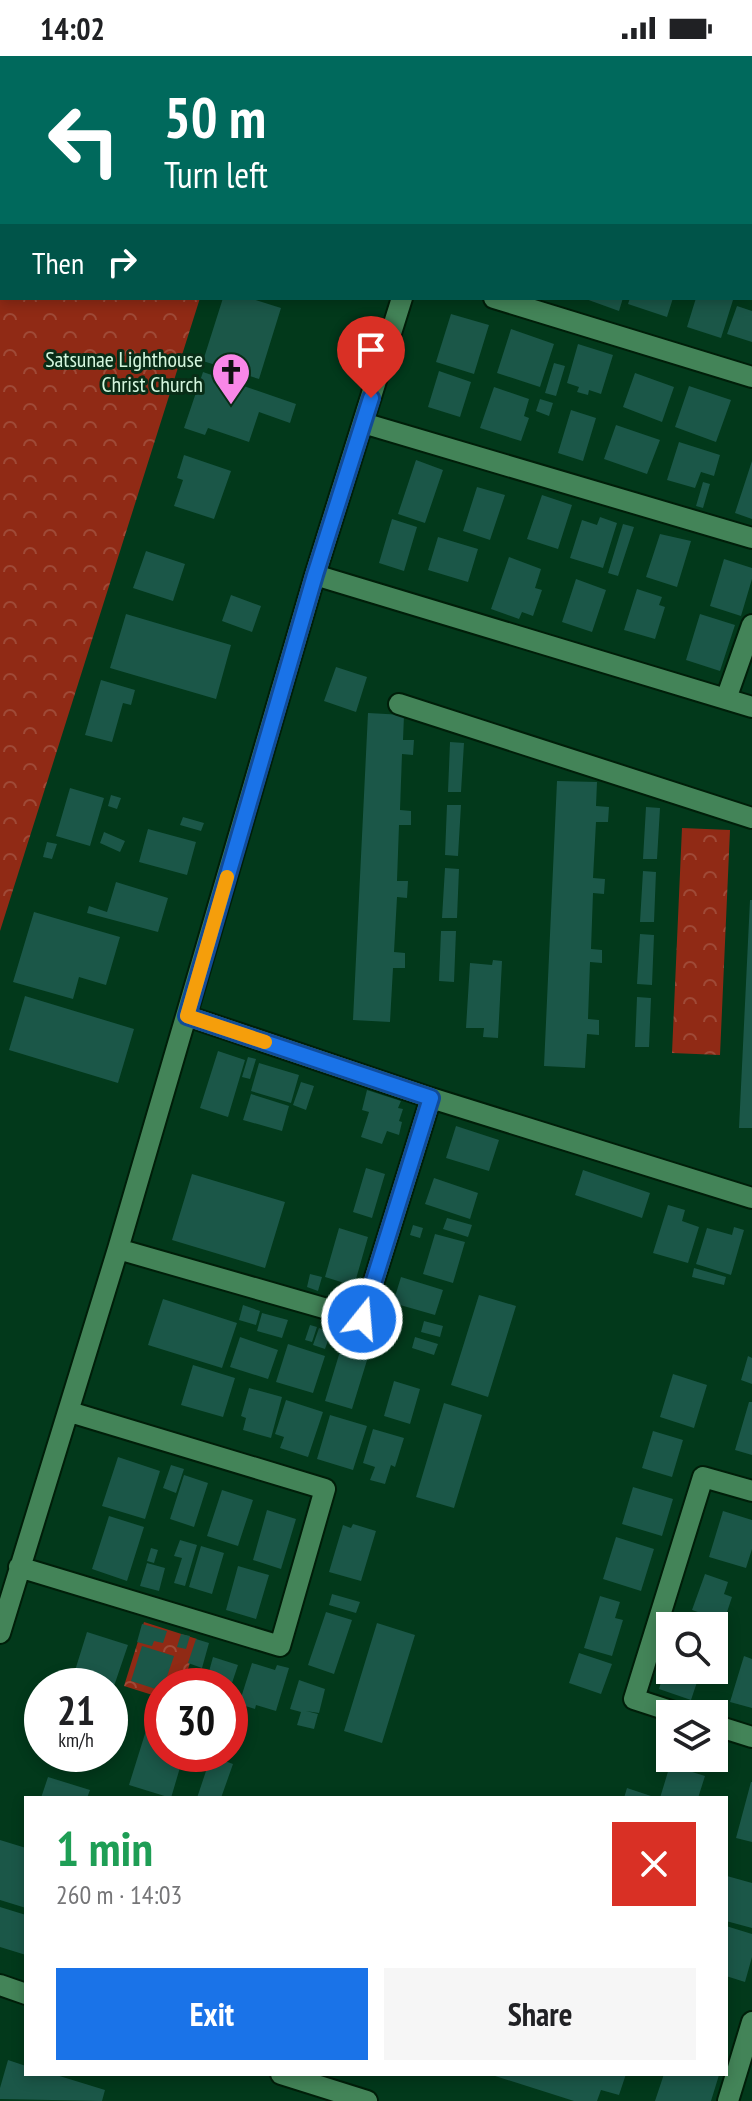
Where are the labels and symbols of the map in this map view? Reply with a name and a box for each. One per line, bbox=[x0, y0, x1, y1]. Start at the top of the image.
pin bbox=[337, 316, 405, 398]
place label: Satsunae Lighthouse Christ Church bbox=[45, 345, 203, 398]
church icon: Satsunae Lighthouse Christ Church bbox=[210, 351, 252, 406]
position arrow bbox=[320, 1277, 404, 1361]
speed limit sign: 30 bbox=[144, 1668, 248, 1772]

